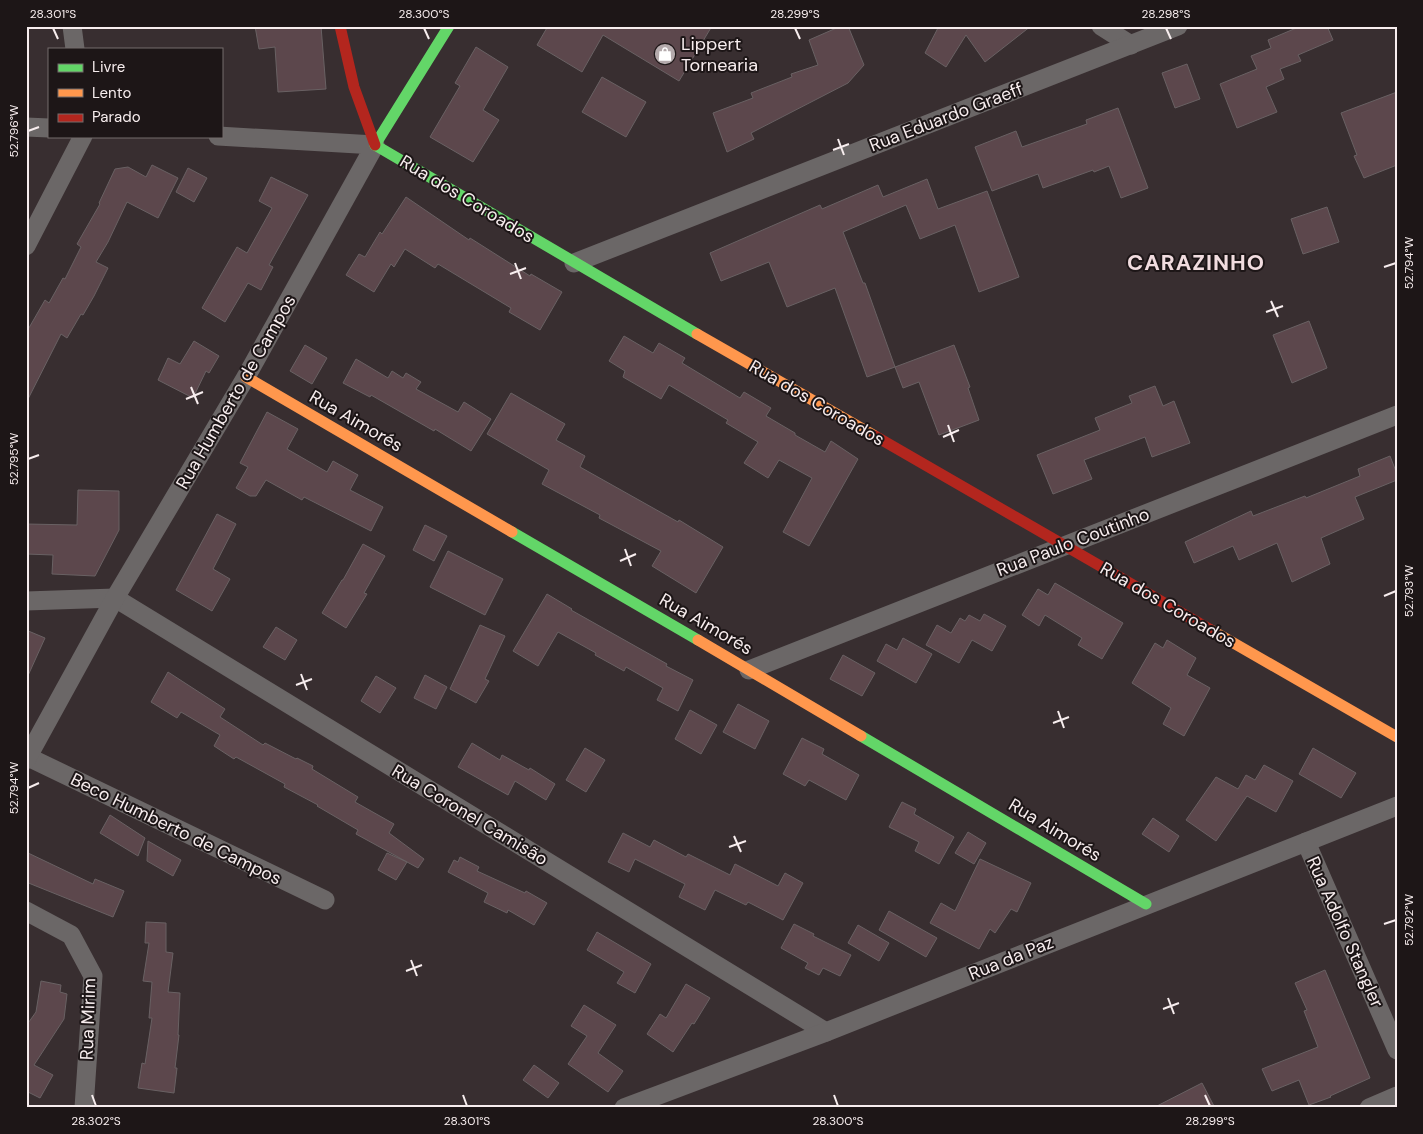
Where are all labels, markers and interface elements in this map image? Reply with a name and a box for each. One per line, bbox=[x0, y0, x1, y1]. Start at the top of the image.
text: 28.301°S bbox=[30, 6, 76, 22]
text: 28.300°S bbox=[399, 6, 450, 22]
text: 28.299°S bbox=[770, 6, 820, 22]
text: 28.298°S bbox=[1142, 6, 1190, 22]
place label: Lippert Tornearia bbox=[681, 32, 758, 77]
shop icon: Lippert Tornearia bbox=[653, 42, 677, 66]
legend bbox=[48, 48, 222, 138]
text: Livre bbox=[92, 57, 125, 77]
street label: Rua Eduardo Graeff bbox=[866, 77, 1026, 157]
text: Lento bbox=[92, 83, 131, 103]
text: 52.796°W bbox=[6, 104, 22, 157]
text: Parado bbox=[92, 107, 141, 127]
street label: Rua dos Coroados bbox=[395, 149, 539, 249]
text: 52.794°W bbox=[1401, 236, 1417, 289]
district label: CARAZINHO bbox=[1127, 248, 1265, 277]
street label: Rua Humberto de Campos bbox=[170, 290, 302, 494]
street label: Rua dos Coroados bbox=[745, 354, 889, 452]
street label: Rua Aimorés bbox=[305, 385, 407, 457]
text: 52.795°W bbox=[6, 432, 22, 485]
street label: Rua Paulo Coutinho bbox=[993, 502, 1153, 582]
street label: Rua dos Coroados bbox=[1096, 556, 1240, 654]
text: 52.793°W bbox=[1401, 564, 1417, 617]
street label: Rua Aimorés bbox=[655, 588, 757, 660]
street label: Rua Coronel Camisão bbox=[387, 759, 553, 871]
text: 52.794°W bbox=[6, 761, 22, 814]
street label: Beco Humberto de Campos bbox=[67, 767, 285, 891]
street label: Rua Aimorés bbox=[1004, 793, 1106, 867]
street label: Rua Adolfo Stangler bbox=[1301, 853, 1389, 1012]
text: 52.792°W bbox=[1401, 894, 1417, 946]
street label: Rua da Paz bbox=[965, 930, 1057, 986]
street label: Rua Mirim bbox=[75, 978, 101, 1060]
text: 28.302°S bbox=[71, 1113, 121, 1129]
text: 28.301°S bbox=[444, 1113, 490, 1129]
text: 28.300°S bbox=[813, 1113, 864, 1129]
text: 28.299°S bbox=[1185, 1113, 1235, 1129]

